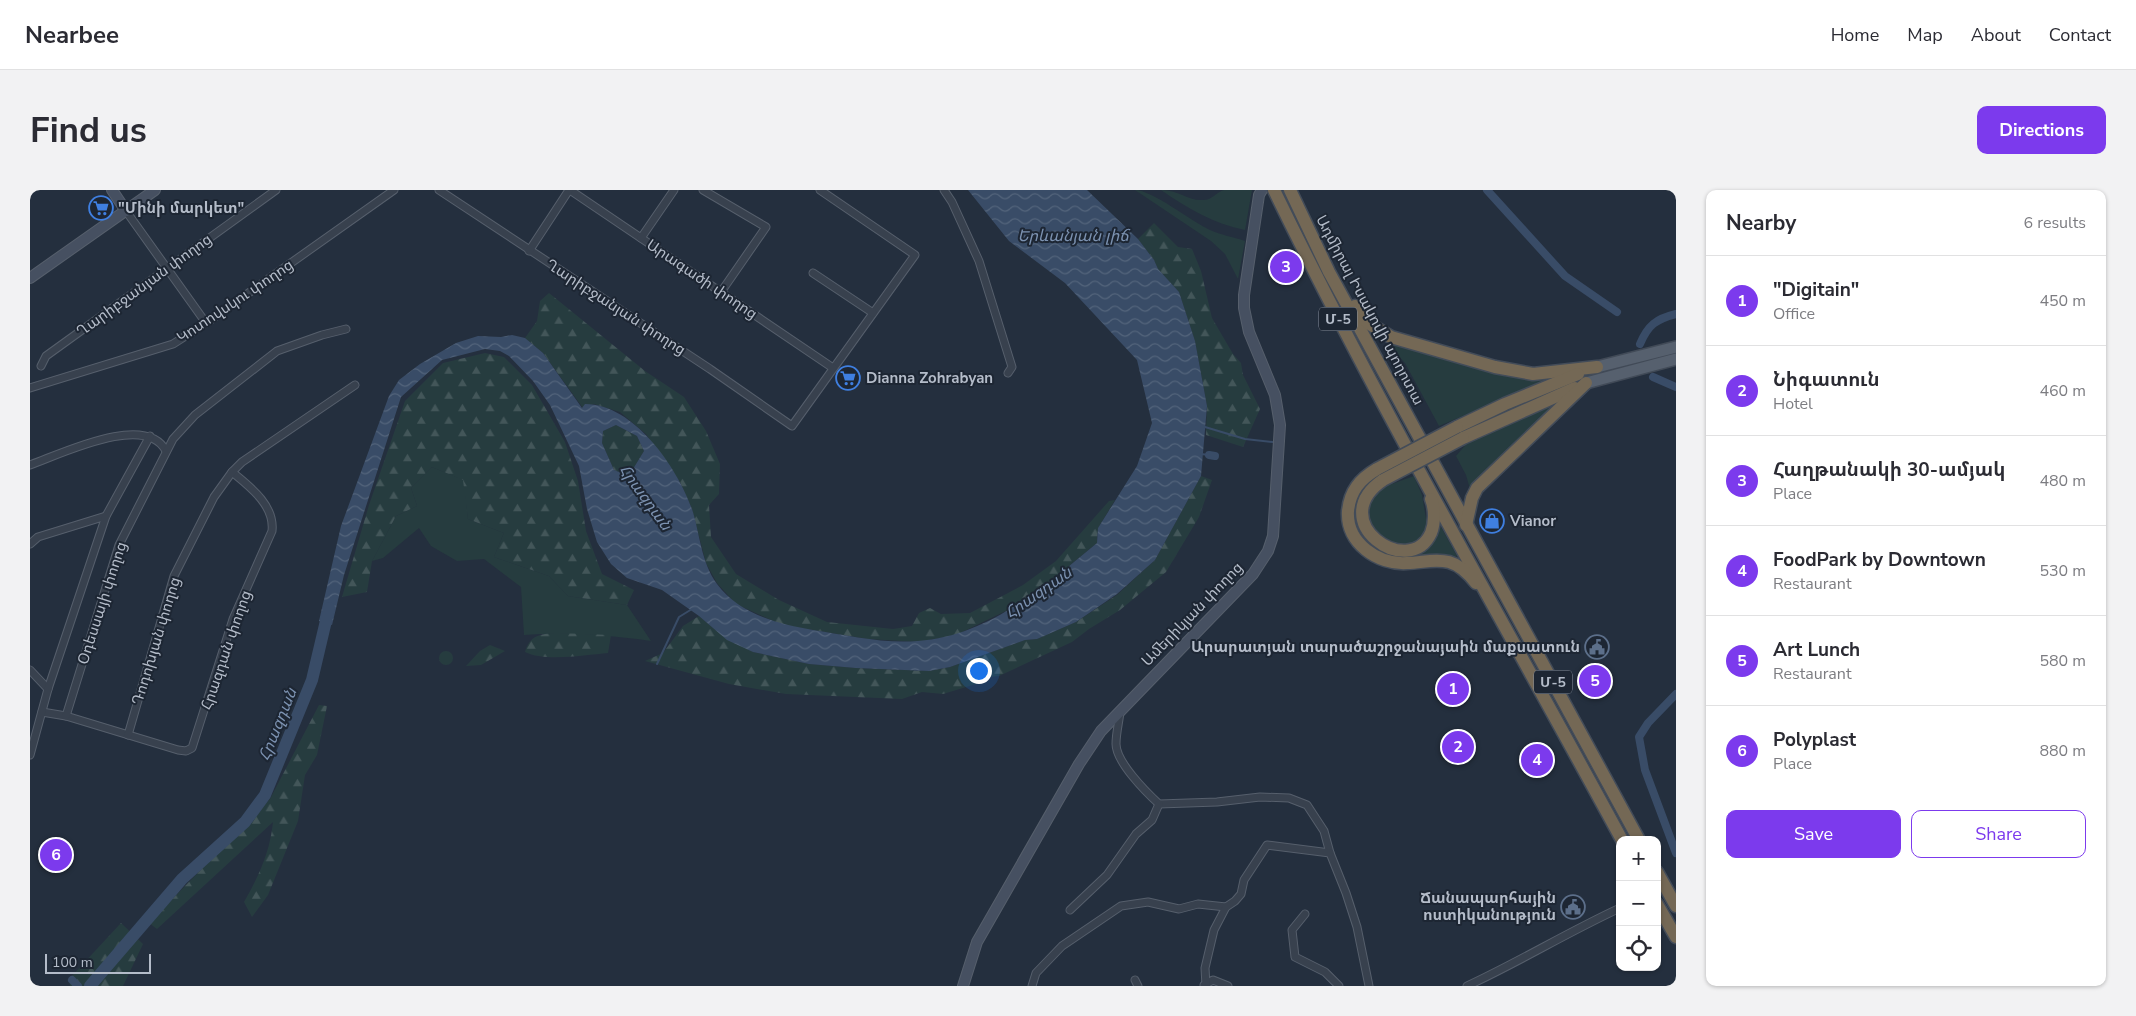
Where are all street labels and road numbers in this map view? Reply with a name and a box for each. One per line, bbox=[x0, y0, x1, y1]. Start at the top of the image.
street label: Ադմիրալ Իսակովի պողոտա bbox=[1311, 212, 1429, 408]
street label: Ղարիբջանյան փողոց bbox=[72, 229, 216, 341]
street label: Արագածի փողոց bbox=[643, 234, 761, 324]
street label: Ղարիբջանյան փողոց bbox=[542, 254, 690, 360]
street label: Կոտովսկու փողոց bbox=[173, 255, 297, 347]
road number: Մ-5 bbox=[1319, 308, 1357, 330]
street label: Օդեսսայի փողոց bbox=[73, 539, 131, 667]
street label: Ամերիկյան փողոց bbox=[1137, 558, 1247, 670]
street label: Դոդոխյան փողոց bbox=[127, 575, 185, 707]
street label: Հրազդան փողոց bbox=[196, 588, 256, 712]
road number: Մ-5 bbox=[1534, 671, 1572, 694]

